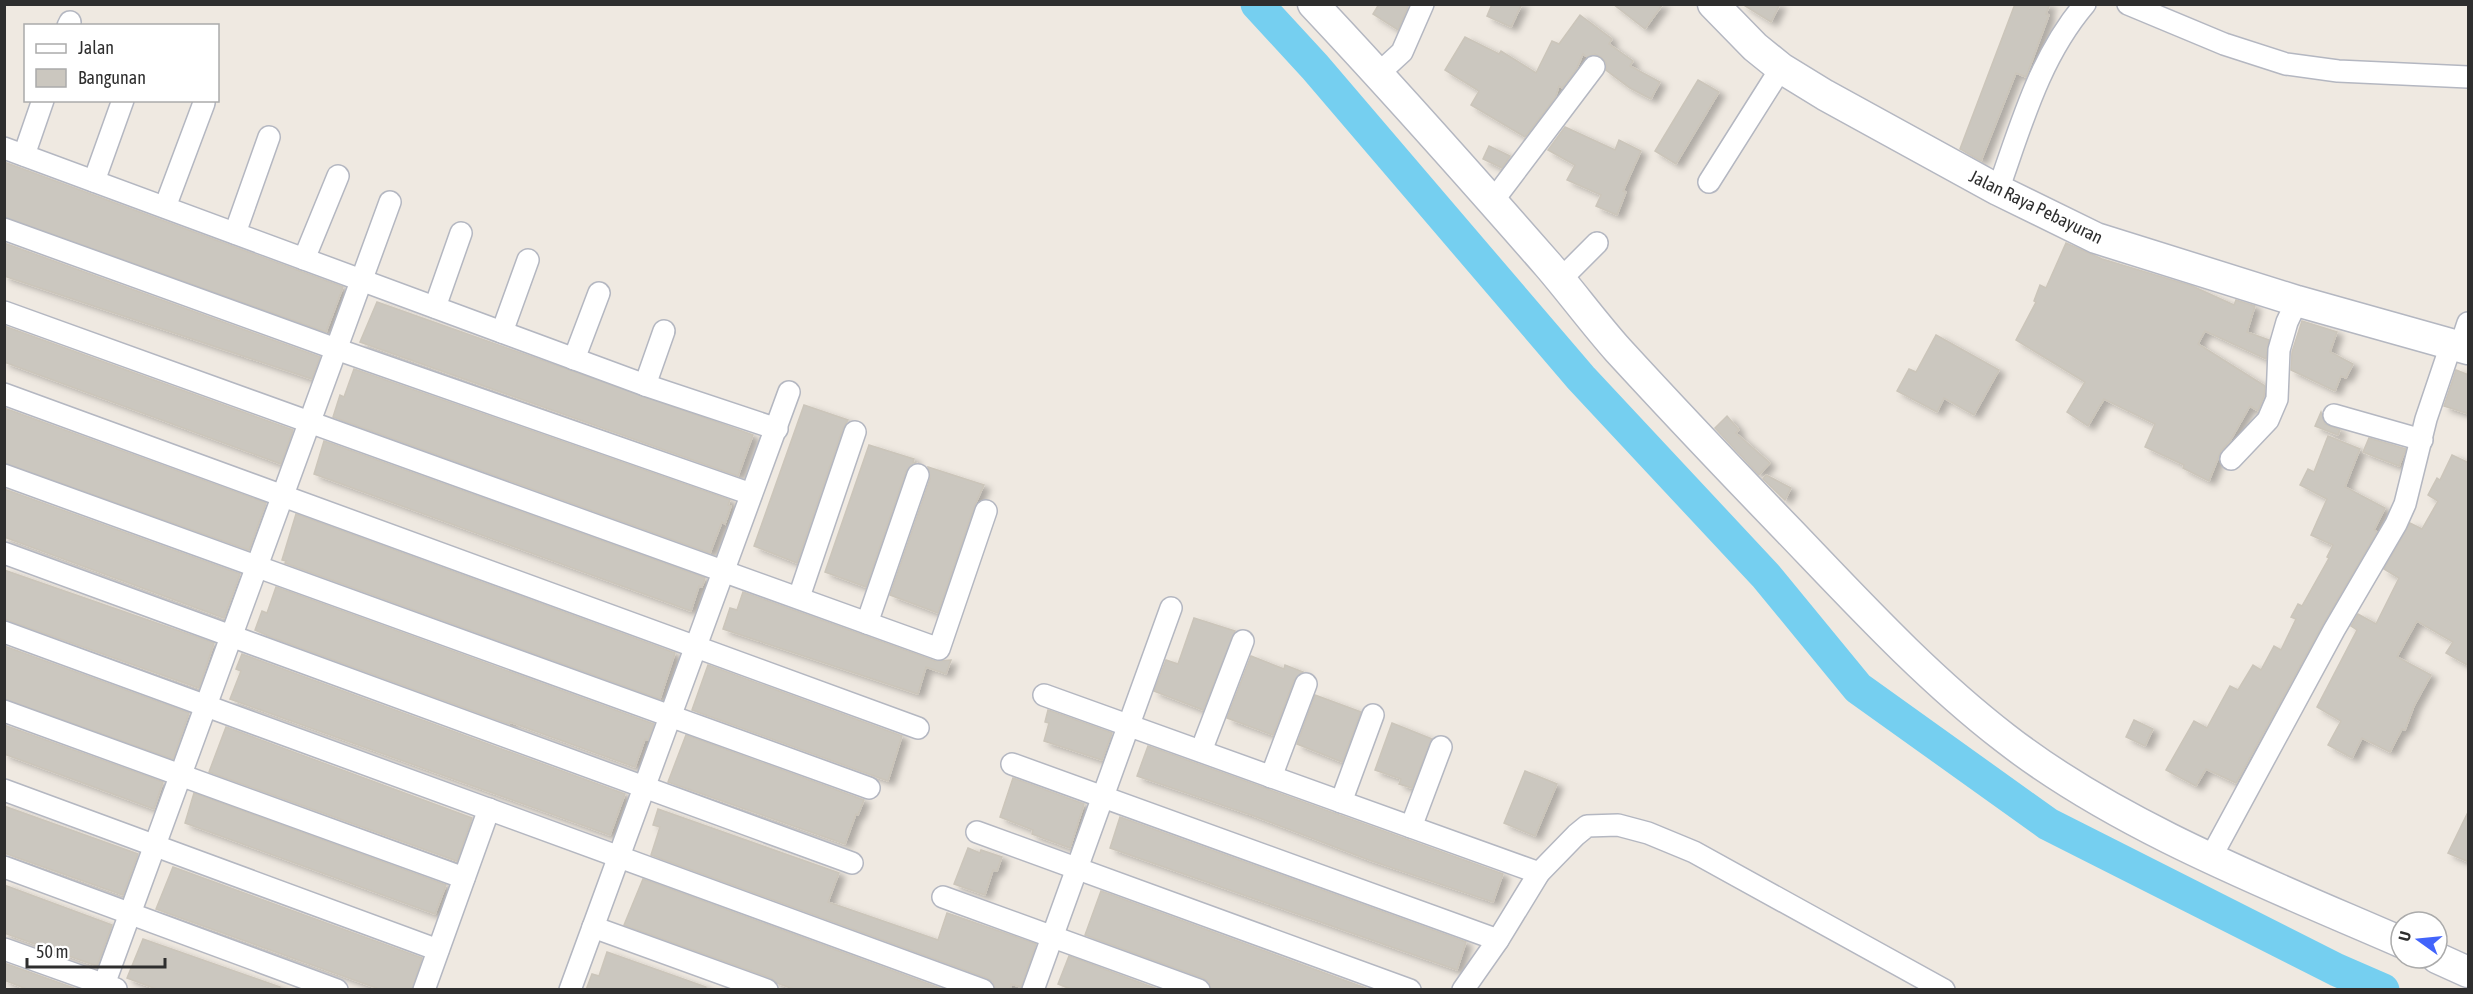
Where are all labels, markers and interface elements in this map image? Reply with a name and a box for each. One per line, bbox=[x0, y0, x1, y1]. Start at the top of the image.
legend bbox=[24, 24, 219, 102]
text: Jalan bbox=[78, 37, 114, 58]
text: Bangunan bbox=[78, 67, 146, 88]
street label: Jalan Raya Pebayuran bbox=[1966, 165, 2106, 248]
north arrow bbox=[2389, 910, 2449, 970]
text: U bbox=[2395, 929, 2414, 943]
scale bar bbox=[27, 931, 165, 969]
text: 50 m bbox=[36, 941, 68, 962]

